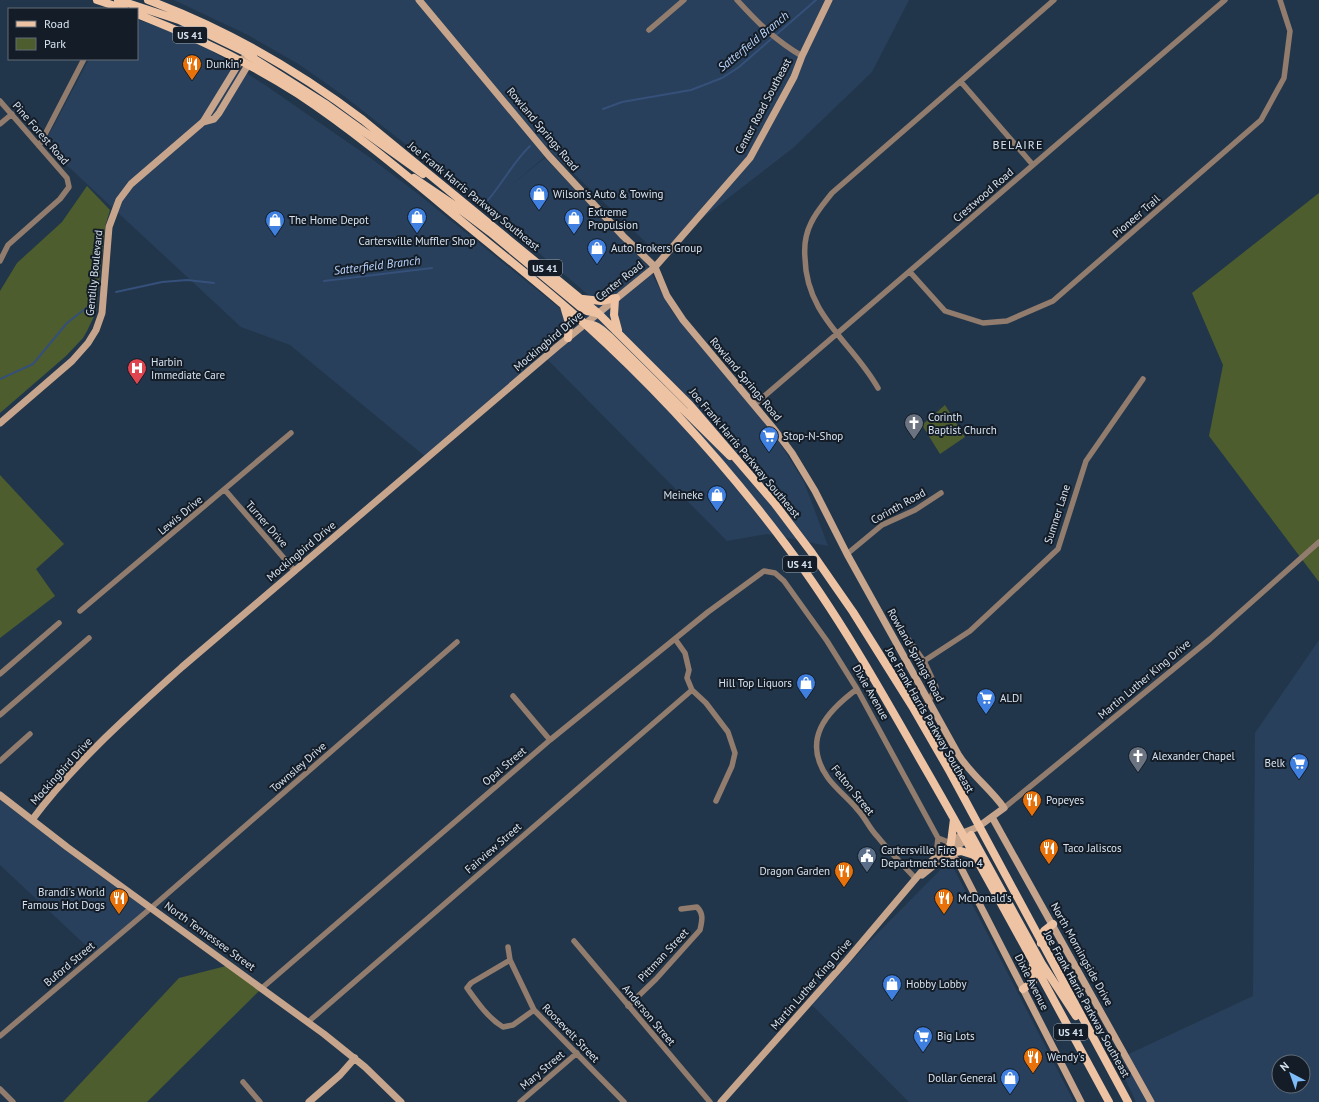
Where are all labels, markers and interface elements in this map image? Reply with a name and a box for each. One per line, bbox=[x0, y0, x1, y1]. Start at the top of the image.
legend bbox=[8, 8, 138, 60]
water label: Satterfield Branch bbox=[714, 8, 792, 74]
text: Road bbox=[44, 16, 69, 31]
road number: US 41 bbox=[173, 27, 207, 43]
text: Park bbox=[44, 36, 66, 51]
restaurant icon: Dunkin' bbox=[181, 53, 203, 81]
street label: Center Road Southeast bbox=[732, 55, 794, 156]
place label: Dunkin' bbox=[206, 57, 242, 71]
street label: Rowland Springs Road bbox=[504, 84, 582, 174]
street label: Pine Forest Road bbox=[10, 99, 72, 168]
district label: BELAIRE bbox=[993, 137, 1043, 152]
street label: Joe Frank Harris Parkway Southeast bbox=[405, 138, 543, 254]
street label: Crestwood Road bbox=[950, 165, 1016, 225]
shop icon: Wilson's Auto & Towing bbox=[528, 183, 550, 211]
place label: Wilson's Auto & Towing bbox=[553, 187, 664, 201]
street label: Pioneer Trail bbox=[1109, 191, 1163, 241]
place label: Extreme Propulsion bbox=[588, 205, 638, 232]
shop icon: Cartersville Muffler Shop bbox=[406, 206, 428, 234]
shop icon: Extreme Propulsion bbox=[563, 207, 585, 235]
shop icon: The Home Depot bbox=[264, 209, 286, 237]
place label: The Home Depot bbox=[289, 213, 369, 227]
street label: Gentilly Boulevard bbox=[83, 229, 105, 317]
place label: Cartersville Muffler Shop bbox=[359, 234, 475, 248]
shop icon: Auto Brokers Group bbox=[586, 237, 608, 265]
place label: Auto Brokers Group bbox=[611, 241, 702, 255]
water label: Satterfield Branch bbox=[333, 252, 421, 278]
street label: Center Road bbox=[592, 258, 646, 304]
road number: US 41 bbox=[528, 260, 562, 276]
street label: Mockingbird Drive bbox=[511, 308, 586, 374]
street label: Rowland Springs Road bbox=[707, 334, 785, 424]
place label: Harbin Immediate Care bbox=[151, 355, 225, 382]
hospital icon: Harbin Immediate Care bbox=[126, 357, 148, 385]
street label: Joe Frank Harris Parkway Southeast bbox=[686, 384, 804, 521]
place label: Corinth Baptist Church bbox=[928, 410, 997, 437]
church icon: Corinth Baptist Church bbox=[903, 412, 925, 440]
supermarket icon: Stop-N-Shop bbox=[758, 425, 780, 453]
place label: Stop-N-Shop bbox=[783, 429, 843, 443]
street label: Sumner Lane bbox=[1041, 482, 1073, 545]
shop icon: Meineke bbox=[706, 484, 728, 512]
street label: Corinth Road bbox=[868, 485, 928, 527]
place label: Meineke bbox=[663, 488, 703, 502]
street label: Lewis Drive bbox=[155, 492, 205, 538]
street label: Turner Drive bbox=[243, 498, 291, 551]
street label: Mockingbird Drive bbox=[264, 518, 339, 584]
road number: US 41 bbox=[783, 556, 817, 572]
street label: Rowland Springs Road bbox=[885, 606, 948, 704]
street label: Martin Luther King Drive bbox=[1095, 636, 1193, 722]
street label: Joe Frank Harris Parkway Southeast bbox=[882, 644, 978, 795]
street label: Dixie Avenue bbox=[850, 662, 893, 722]
shop icon: Hill Top Liquors bbox=[795, 672, 817, 700]
place label: Hill Top Liquors bbox=[718, 676, 792, 690]
supermarket icon: ALDI bbox=[975, 687, 997, 715]
place label: ALDI bbox=[1000, 691, 1023, 705]
street label: Mockingbird Drive bbox=[27, 734, 95, 808]
street label: Townsley Drive bbox=[267, 738, 329, 795]
street label: Opal Street bbox=[479, 743, 529, 788]
church icon: Alexander Chapel bbox=[1127, 745, 1149, 773]
place label: Alexander Chapel bbox=[1152, 749, 1236, 763]
supermarket icon: Belk bbox=[1288, 752, 1310, 780]
place label: Belk bbox=[1265, 756, 1286, 770]
street label: Felton Street bbox=[828, 762, 878, 818]
restaurant icon: Popeyes bbox=[1021, 789, 1043, 817]
place label: Popeyes bbox=[1046, 793, 1085, 807]
street label: Fairview Street bbox=[462, 819, 524, 876]
restaurant icon: Taco Jaliscos bbox=[1038, 837, 1060, 865]
place label: Taco Jaliscos bbox=[1063, 841, 1122, 855]
place label: Cartersville Fire Department Station 4 bbox=[881, 843, 983, 870]
public building icon: Cartersville Fire Department Station 4 bbox=[856, 845, 878, 873]
restaurant icon: Dragon Garden bbox=[833, 860, 855, 888]
place label: Dragon Garden bbox=[759, 864, 830, 878]
place label: Brandi's World Famous Hot Dogs bbox=[22, 885, 105, 912]
restaurant icon: Brandi's World Famous Hot Dogs bbox=[108, 887, 130, 915]
restaurant icon: McDonald's bbox=[933, 887, 955, 915]
place label: McDonald's bbox=[958, 891, 1012, 905]
street label: North Tennessee Street bbox=[162, 898, 258, 974]
street label: North Morningside Drive bbox=[1048, 900, 1116, 1008]
street label: Pittman Street bbox=[635, 925, 691, 985]
street label: Joe Frank Harris Parkway Southeast bbox=[1040, 927, 1133, 1080]
street label: Martin Luther King Drive bbox=[768, 935, 855, 1033]
street label: Buford Street bbox=[41, 938, 98, 989]
street label: Dixie Avenue bbox=[1012, 952, 1052, 1013]
shop icon: Hobby Lobby bbox=[881, 973, 903, 1001]
place label: Hobby Lobby bbox=[906, 977, 967, 991]
street label: Anderson Street bbox=[619, 982, 679, 1049]
street label: Roosevelt Street bbox=[539, 1001, 603, 1066]
road number: US 41 bbox=[1054, 1024, 1088, 1040]
supermarket icon: Big Lots bbox=[912, 1025, 934, 1053]
place label: Big Lots bbox=[937, 1029, 975, 1043]
restaurant icon: Wendy's bbox=[1022, 1046, 1044, 1074]
street label: Mary Street bbox=[517, 1047, 567, 1093]
place label: Wendy's bbox=[1047, 1050, 1085, 1064]
north arrow bbox=[1271, 1054, 1311, 1094]
text: N bbox=[1277, 1059, 1292, 1074]
shop icon: Dollar General bbox=[999, 1067, 1021, 1095]
place label: Dollar General bbox=[928, 1071, 997, 1085]

